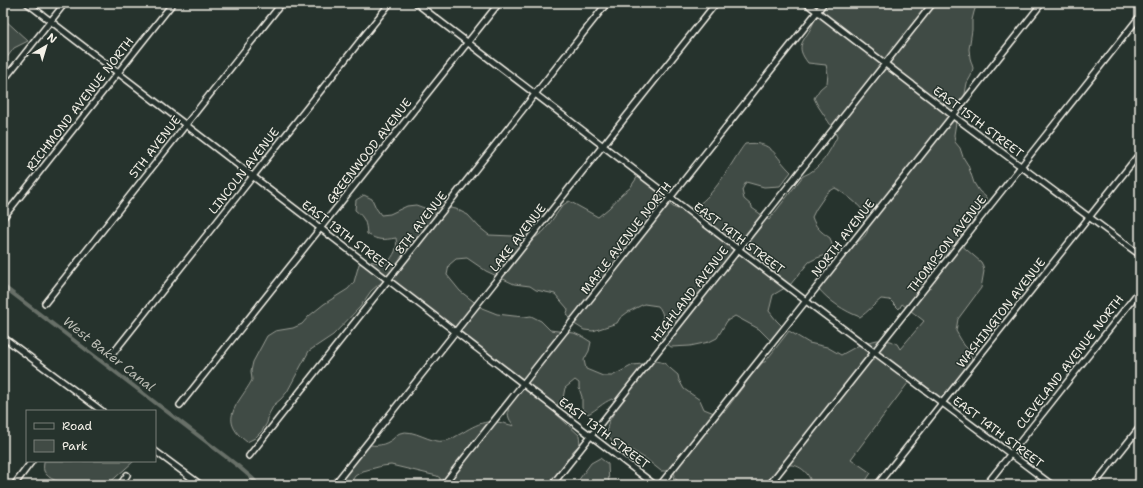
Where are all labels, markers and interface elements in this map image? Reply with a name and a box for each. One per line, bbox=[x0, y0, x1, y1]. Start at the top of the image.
north arrow bbox=[26, 26, 66, 66]
street label: RICHMOND AVENUE NORTH bbox=[23, 34, 137, 174]
street label: EAST 15TH STREET bbox=[929, 83, 1027, 162]
street label: GREENWOOD AVENUE bbox=[323, 95, 415, 207]
street label: 5TH AVENUE bbox=[126, 112, 184, 182]
street label: LINCOLN AVENUE bbox=[205, 124, 283, 218]
street label: MAPLE AVENUE NORTH bbox=[577, 178, 675, 298]
street label: 8TH AVENUE bbox=[391, 188, 451, 258]
street label: THOMPSON AVENUE bbox=[904, 192, 990, 296]
street label: NORTH AVENUE bbox=[808, 196, 878, 280]
street label: EAST 13TH STREET bbox=[298, 197, 396, 276]
street label: EAST 14TH STREET bbox=[690, 199, 788, 278]
street label: LAKE AVENUE bbox=[486, 201, 550, 275]
street label: HIGHLAND AVENUE bbox=[648, 243, 732, 345]
street label: WASHINGTON AVENUE bbox=[953, 255, 1049, 371]
street label: CLEVELAND AVENUE NORTH bbox=[1013, 292, 1128, 432]
water label: West Baker Canal bbox=[59, 313, 159, 395]
street label: EAST 14TH STREET bbox=[949, 393, 1047, 472]
street label: EAST 13TH STREET bbox=[555, 394, 653, 473]
legend bbox=[26, 410, 156, 462]
text: Road bbox=[62, 418, 93, 434]
text: Park bbox=[62, 438, 88, 454]

